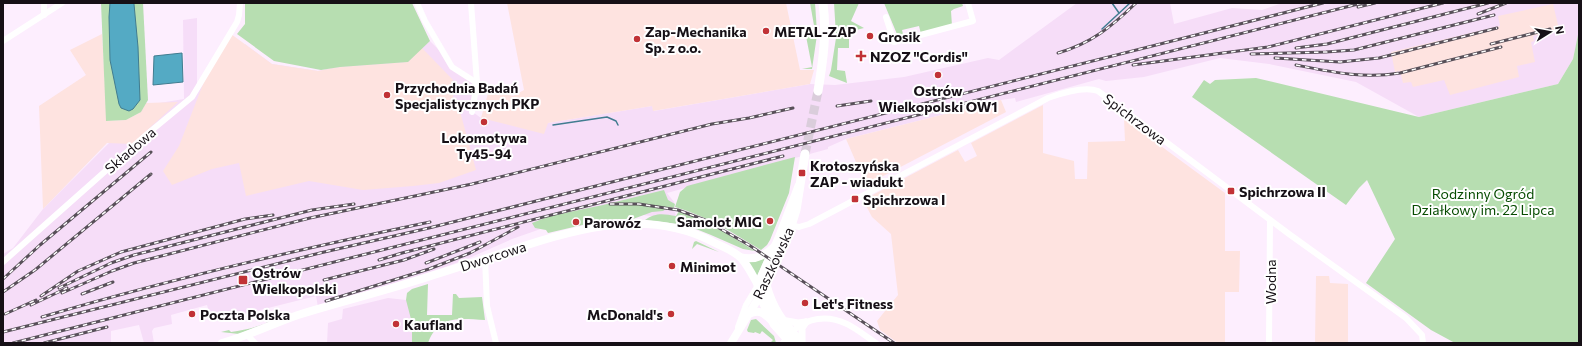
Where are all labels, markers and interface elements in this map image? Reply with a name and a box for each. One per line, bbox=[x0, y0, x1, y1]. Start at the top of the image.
north arrow bbox=[1530, 12, 1570, 52]
place label: Zap-Mechanika Sp. z o.o. bbox=[645, 23, 747, 56]
place label: METAL-ZAP bbox=[774, 23, 856, 40]
text: N bbox=[1553, 25, 1567, 35]
marker: METAL-ZAP bbox=[761, 26, 771, 36]
place label: Grosik bbox=[878, 28, 920, 45]
marker: Grosik bbox=[865, 31, 875, 41]
marker: Zap-Mechanika Sp. z o.o. bbox=[632, 34, 642, 44]
place label: NZOZ "Cordis" bbox=[870, 48, 968, 65]
marker: NZOZ "Cordis" bbox=[855, 50, 867, 62]
marker: Ostrów Wielkopolski OW1 bbox=[933, 70, 943, 80]
place label: Przychodnia Badań Specjalistycznych PKP bbox=[395, 79, 539, 112]
place label: Ostrów Wielkopolski OW1 bbox=[878, 82, 998, 115]
marker: Przychodnia Badań Specjalistycznych PKP bbox=[382, 90, 392, 100]
street label: Spichrzowa bbox=[1100, 90, 1170, 148]
marker: Lokomotywa Ty45-94 bbox=[479, 117, 489, 127]
street label: Składowa bbox=[101, 123, 159, 177]
place label: Lokomotywa Ty45-94 bbox=[441, 129, 527, 162]
place label: Krotoszyńska ZAP - wiadukt bbox=[810, 157, 903, 190]
marker: Krotoszyńska ZAP - wiadukt bbox=[797, 168, 807, 178]
place label: Spichrzowa II bbox=[1239, 183, 1326, 200]
park label: Rodzinny Ogród Działkowy im. 22 Lipca bbox=[1411, 185, 1555, 218]
marker: Spichrzowa II bbox=[1226, 186, 1236, 196]
place label: Spichrzowa I bbox=[863, 191, 945, 208]
marker: Spichrzowa I bbox=[850, 194, 860, 204]
place label: Samolot MIG bbox=[677, 213, 762, 230]
place label: Parowóz bbox=[584, 214, 641, 231]
marker: Samolot MIG bbox=[765, 216, 775, 226]
marker: Parowóz bbox=[571, 217, 581, 227]
street label: Raszkowska bbox=[749, 224, 797, 302]
street label: Dworcowa bbox=[458, 237, 528, 275]
place label: Minimot bbox=[680, 258, 736, 275]
street label: Wodna bbox=[1262, 259, 1279, 305]
marker: Minimot bbox=[667, 261, 677, 271]
place label: Ostrów Wielkopolski bbox=[252, 264, 337, 297]
marker: Ostrów Wielkopolski bbox=[237, 274, 249, 286]
place label: Let's Fitness bbox=[813, 295, 894, 312]
marker: Let's Fitness bbox=[800, 298, 810, 308]
place label: Poczta Polska bbox=[200, 306, 290, 323]
place label: McDonald's bbox=[587, 306, 663, 323]
marker: Poczta Polska bbox=[187, 309, 197, 319]
marker: McDonald's bbox=[666, 309, 676, 319]
place label: Kaufland bbox=[404, 316, 462, 333]
marker: Kaufland bbox=[391, 319, 401, 329]

